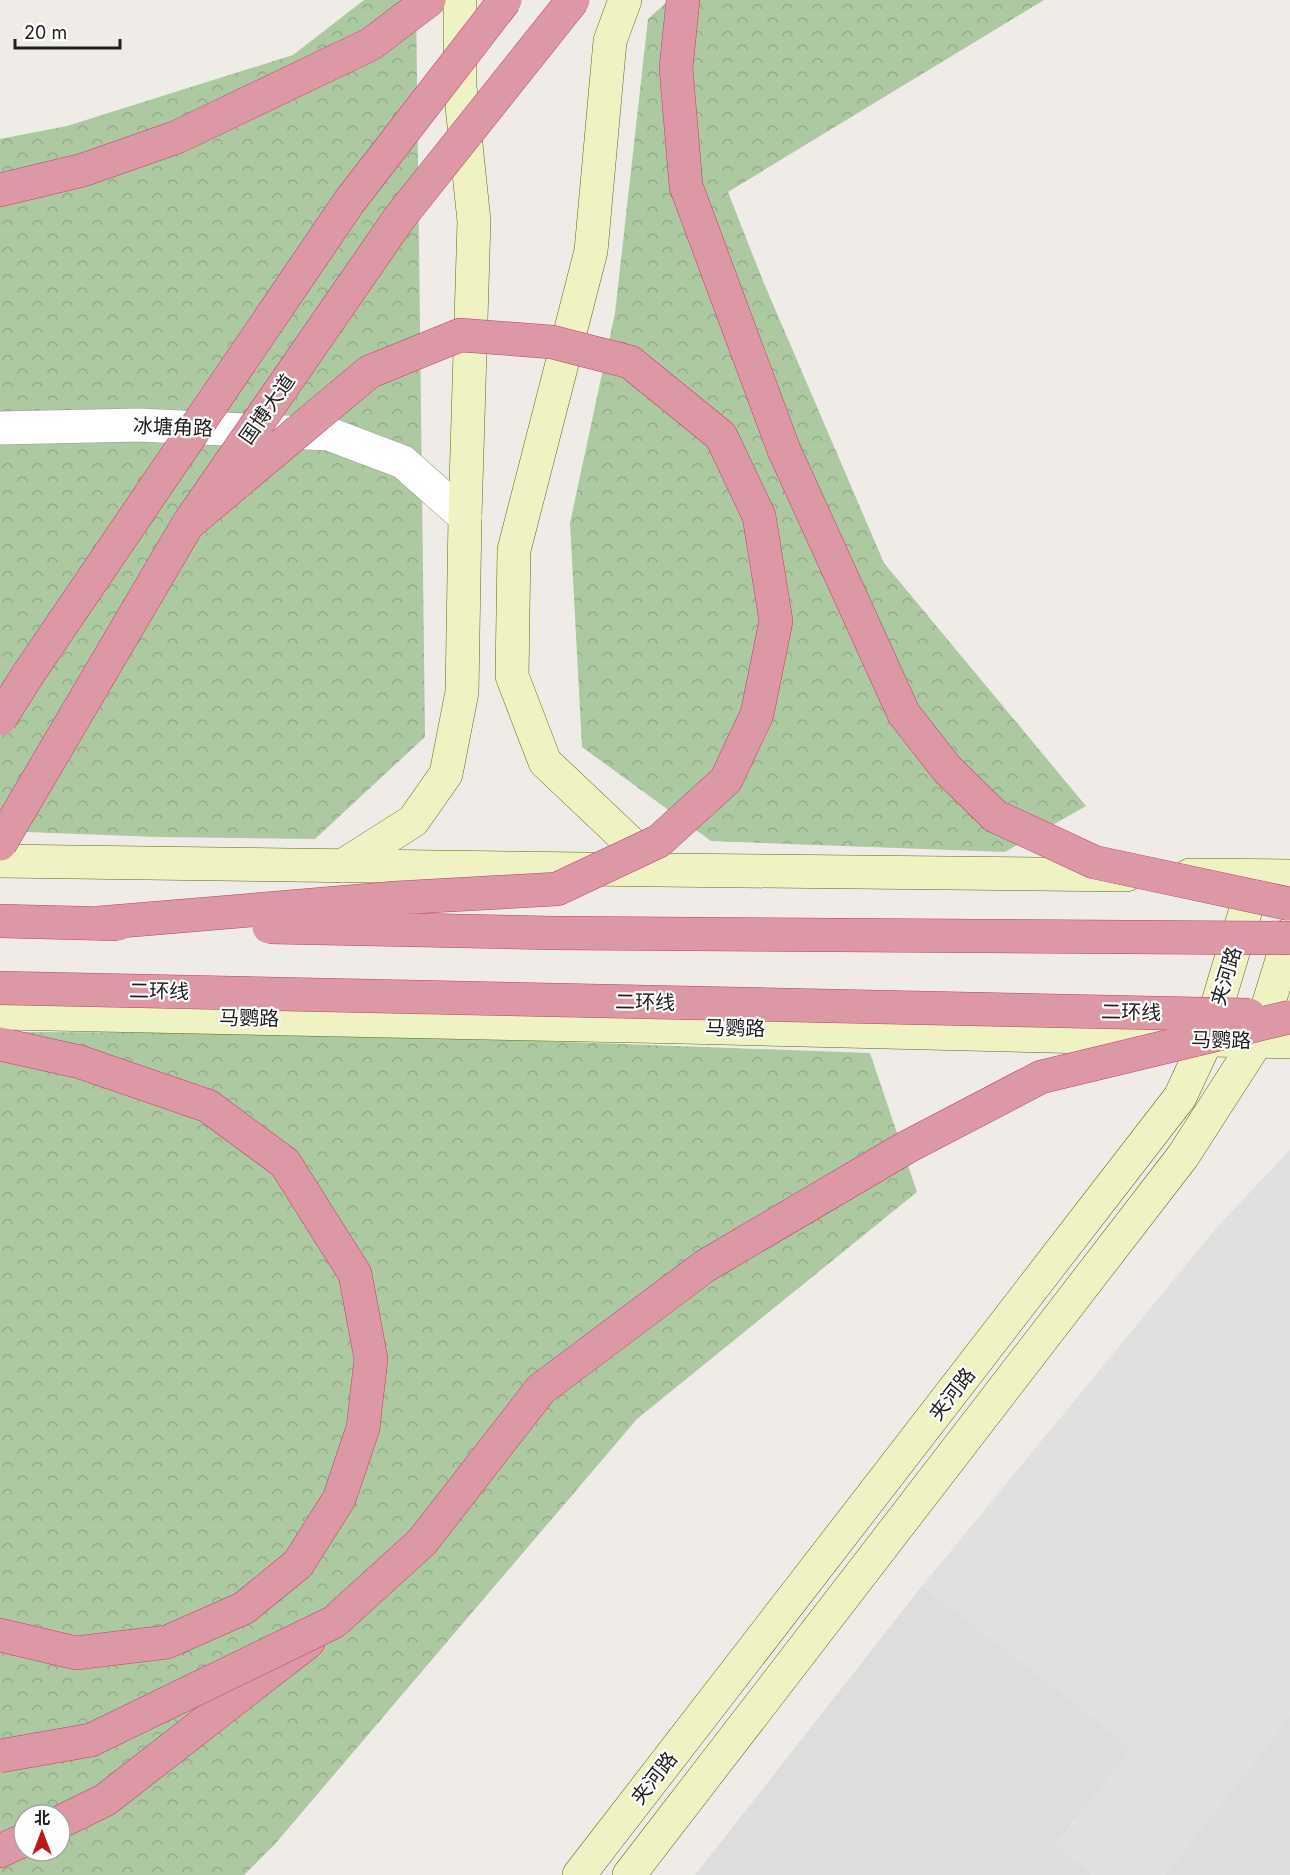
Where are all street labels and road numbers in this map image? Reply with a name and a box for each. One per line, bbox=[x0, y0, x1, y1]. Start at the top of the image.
street label: 国博大道 bbox=[234, 369, 300, 449]
street label: 冰塘角路 bbox=[133, 414, 213, 440]
street label: 夹河路 bbox=[1206, 944, 1246, 1008]
street label: 二环线 bbox=[129, 978, 189, 1004]
street label: 二环线 bbox=[615, 989, 675, 1015]
street label: 二环线 bbox=[1101, 999, 1161, 1025]
street label: 马鹦路 bbox=[219, 1005, 279, 1031]
street label: 马鹦路 bbox=[705, 1015, 765, 1041]
street label: 马鹦路 bbox=[1191, 1027, 1251, 1053]
street label: 夹河路 bbox=[924, 1363, 980, 1425]
street label: 夹河路 bbox=[626, 1747, 682, 1809]

